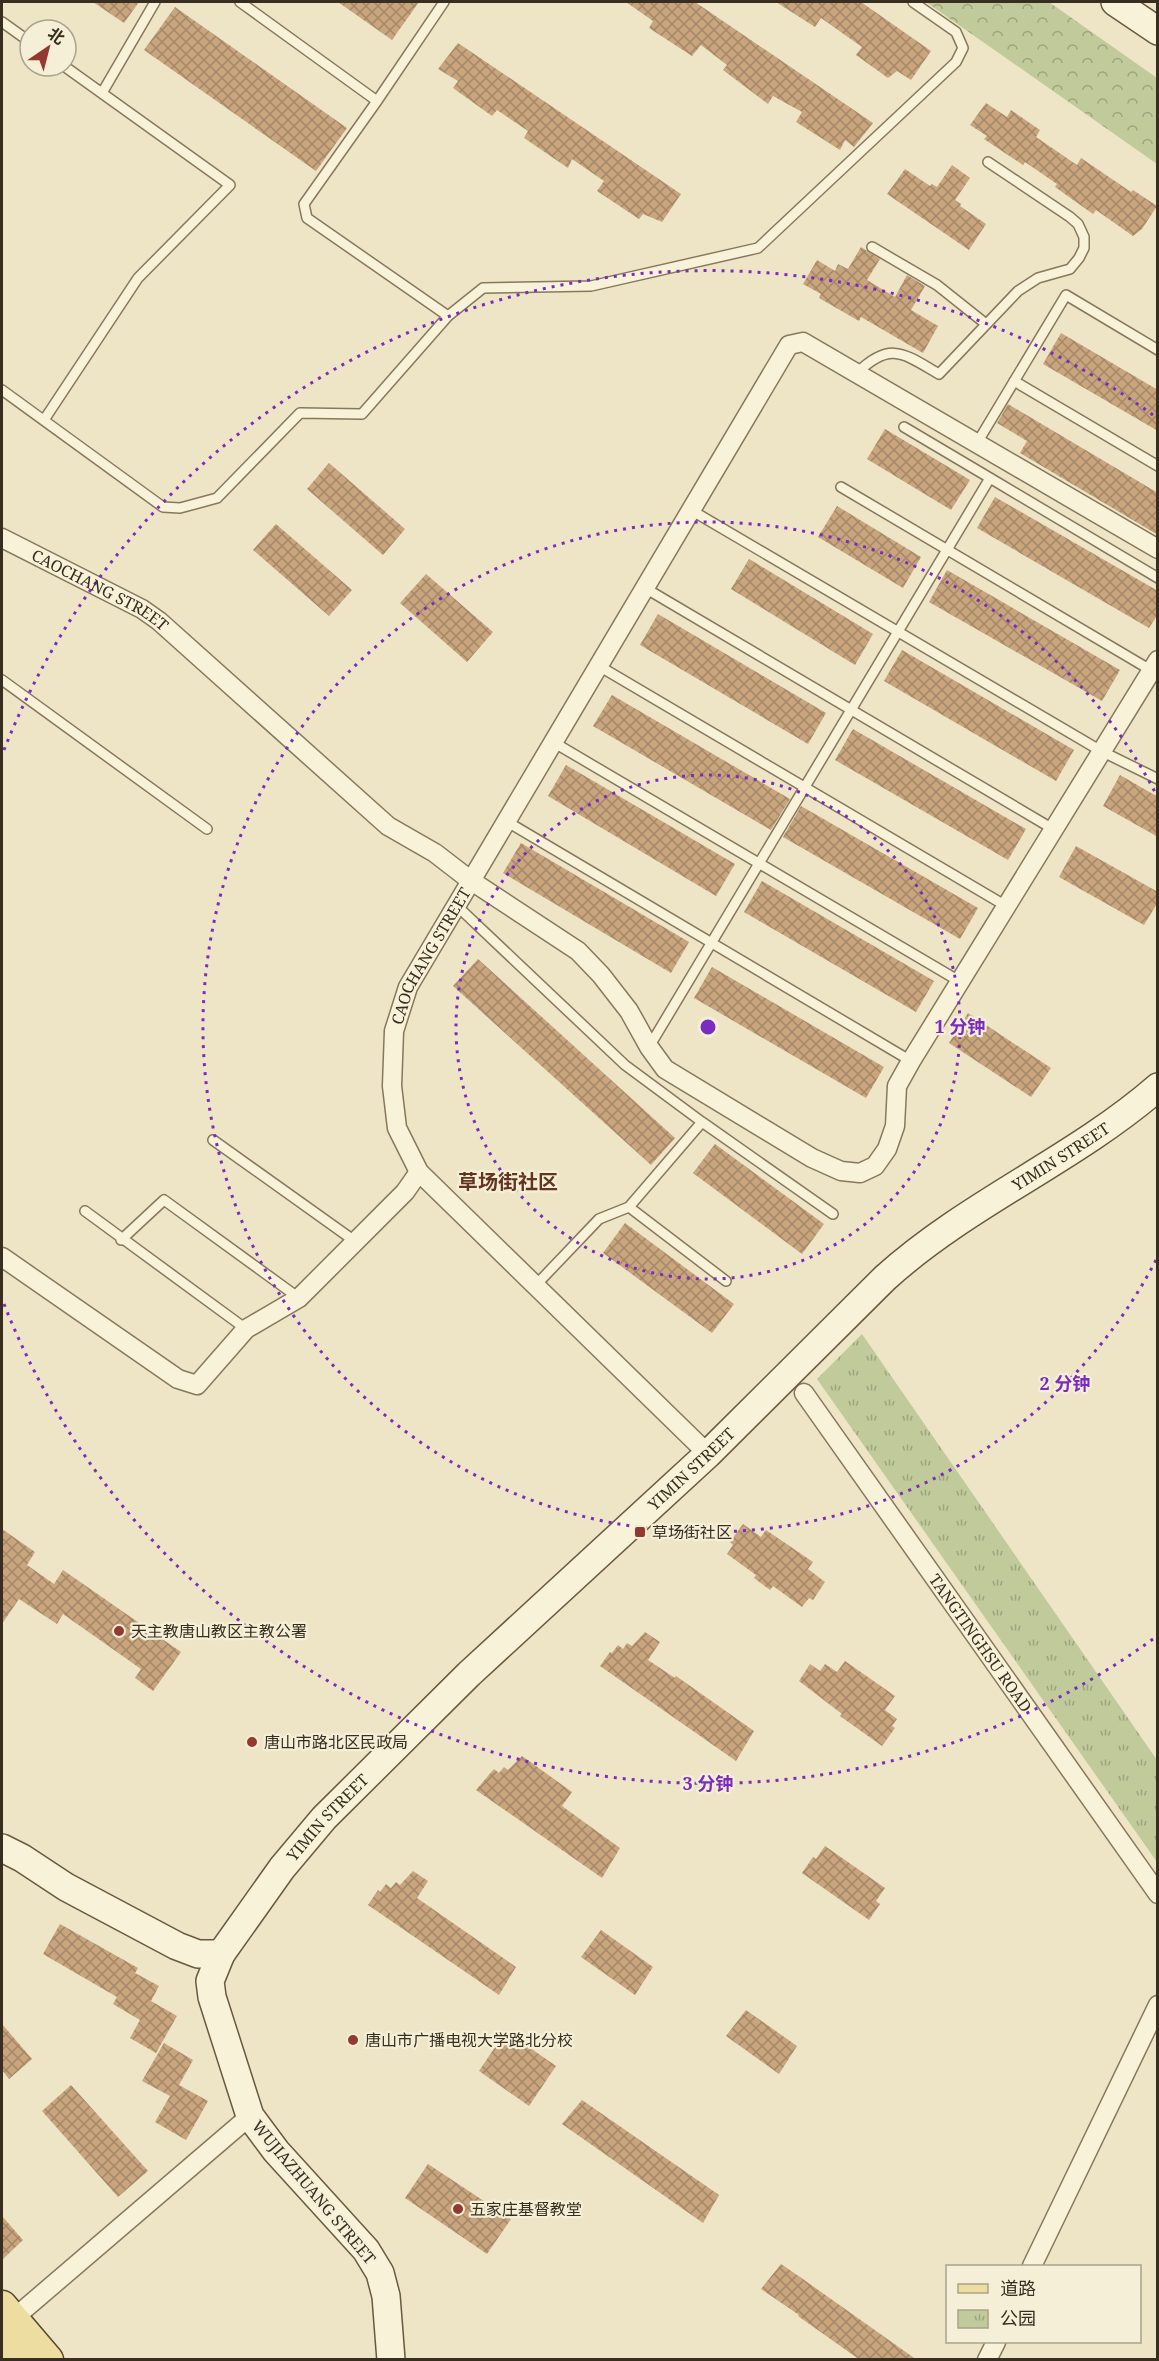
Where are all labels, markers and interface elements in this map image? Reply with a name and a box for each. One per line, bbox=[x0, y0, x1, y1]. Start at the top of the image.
north arrow bbox=[18, 18, 78, 78]
text: 北 bbox=[44, 22, 69, 49]
street label: CAOCHANG STREET bbox=[28, 544, 174, 636]
street label: CAOCHANG STREET bbox=[386, 883, 476, 1027]
text: 1 分钟 bbox=[935, 1014, 985, 1038]
centre of rings bbox=[698, 1017, 718, 1037]
street label: YIMIN STREET bbox=[1007, 1117, 1114, 1196]
district label: 草场街社区 bbox=[458, 1168, 558, 1195]
text: 2 分钟 bbox=[1040, 1371, 1090, 1395]
street label: YIMIN STREET bbox=[642, 1423, 740, 1516]
place label: 草场街社区 bbox=[652, 1521, 732, 1543]
marker: 草场街社区 bbox=[633, 1525, 647, 1539]
street label: TANGTINGHSU ROAD bbox=[924, 1569, 1037, 1716]
place label: 天主教唐山教区主教公署 bbox=[131, 1620, 307, 1642]
marker: 天主教唐山教区主教公署 bbox=[112, 1624, 126, 1638]
place label: 唐山市路北区民政局 bbox=[264, 1731, 408, 1753]
marker: 唐山市路北区民政局 bbox=[245, 1735, 259, 1749]
street label: YIMIN STREET bbox=[281, 1769, 373, 1866]
text: 3 分钟 bbox=[683, 1771, 733, 1795]
place label: 唐山市广播电视大学路北分校 bbox=[365, 2029, 573, 2051]
marker: 唐山市广播电视大学路北分校 bbox=[346, 2033, 360, 2047]
street label: WUJIAZHUANG STREET bbox=[247, 2115, 381, 2269]
place label: 五家庄基督教堂 bbox=[470, 2198, 582, 2220]
marker: 五家庄基督教堂 bbox=[451, 2202, 465, 2216]
legend bbox=[946, 2265, 1141, 2343]
text: 道路 bbox=[1000, 2276, 1036, 2300]
text: 公园 bbox=[1000, 2306, 1036, 2330]

